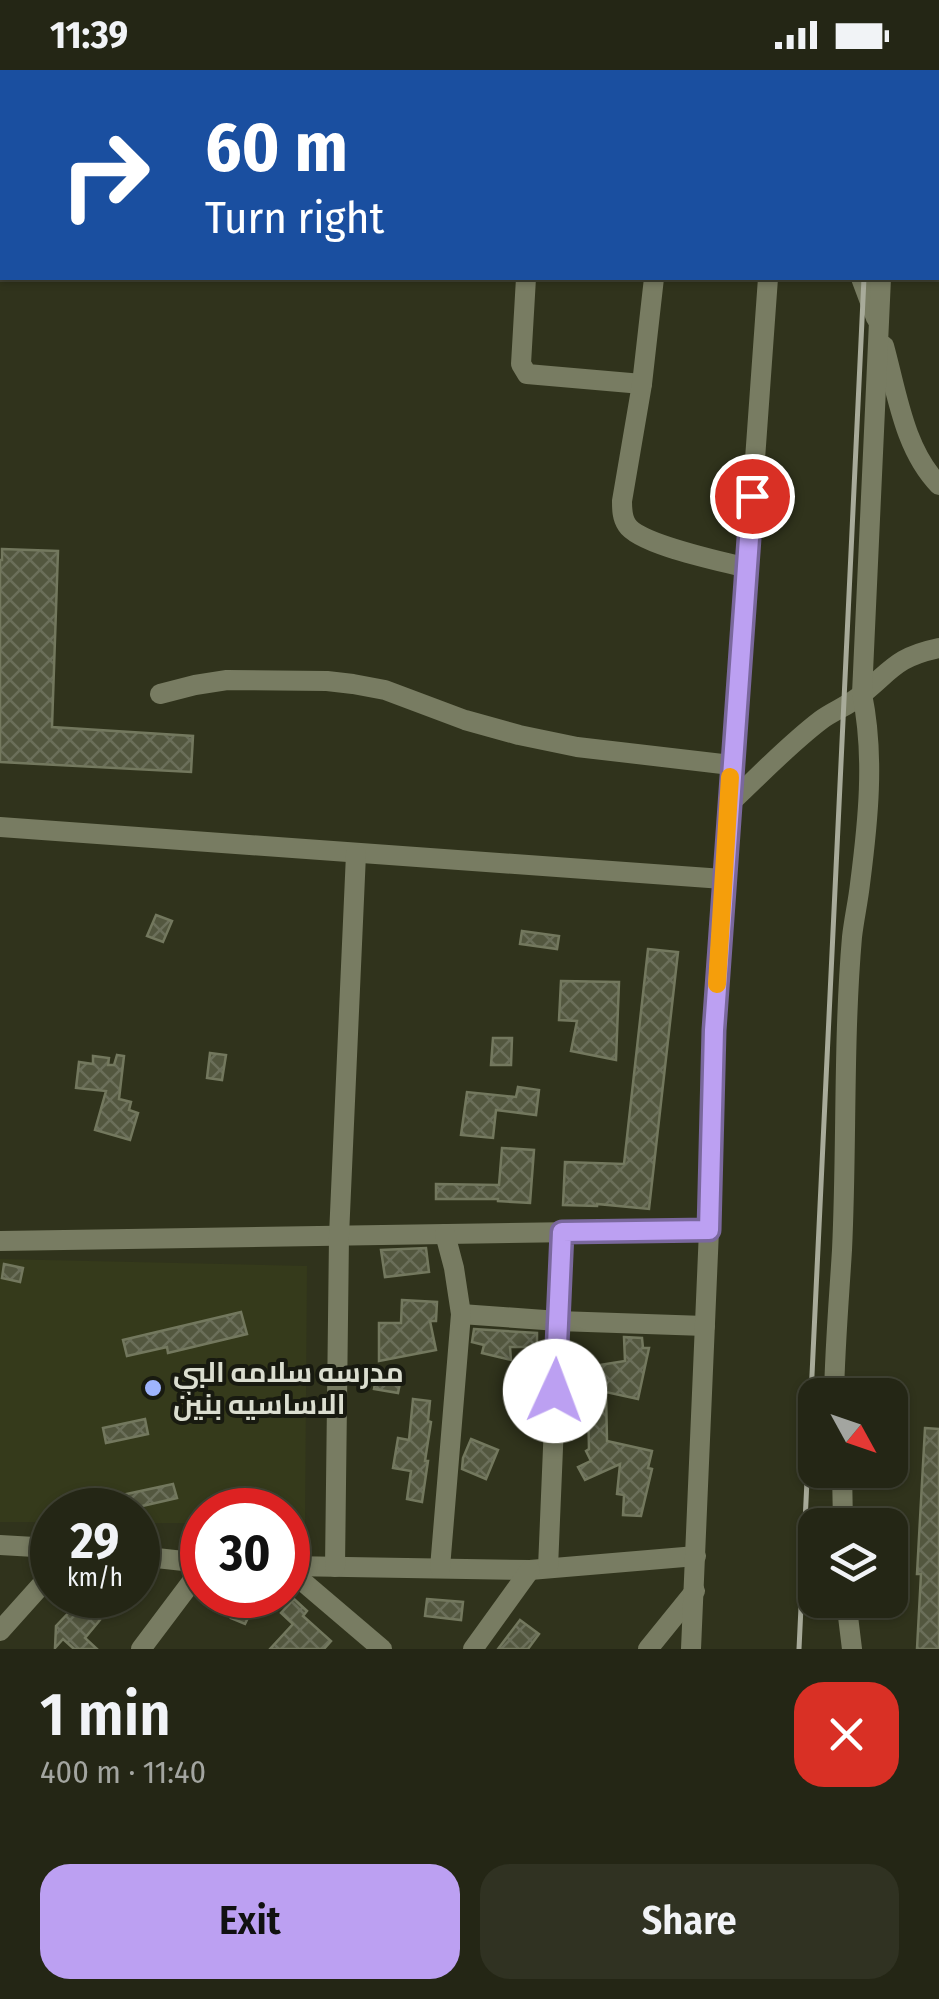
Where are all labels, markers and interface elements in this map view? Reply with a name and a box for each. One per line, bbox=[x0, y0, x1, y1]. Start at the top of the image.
text: 11:39 bbox=[50, 12, 128, 58]
text: 60 m bbox=[205, 106, 348, 190]
icon: right bbox=[40, 110, 170, 240]
text: Turn right bbox=[205, 191, 384, 245]
pin bbox=[710, 454, 795, 539]
icon: arrive bbox=[725, 469, 780, 524]
position arrow bbox=[503, 1339, 607, 1443]
place label: مدرسه سلامه البي الاساسيه بنين bbox=[173, 1356, 404, 1421]
marker: مدرسه سلامه البي الاساسيه بنين bbox=[142, 1377, 164, 1399]
north arrow bbox=[798, 1378, 908, 1488]
map controls bbox=[798, 1378, 908, 1618]
speed limit sign: 30 bbox=[180, 1488, 310, 1618]
button: layers bbox=[798, 1508, 908, 1618]
text: 29 bbox=[71, 1511, 119, 1571]
text: km/h bbox=[67, 1563, 123, 1593]
text: 1 min bbox=[40, 1679, 171, 1751]
button: close bbox=[794, 1682, 899, 1787]
text: 400 m · 11:40 bbox=[40, 1753, 206, 1791]
button: Exit bbox=[40, 1864, 460, 1979]
button: Share bbox=[480, 1864, 899, 1979]

